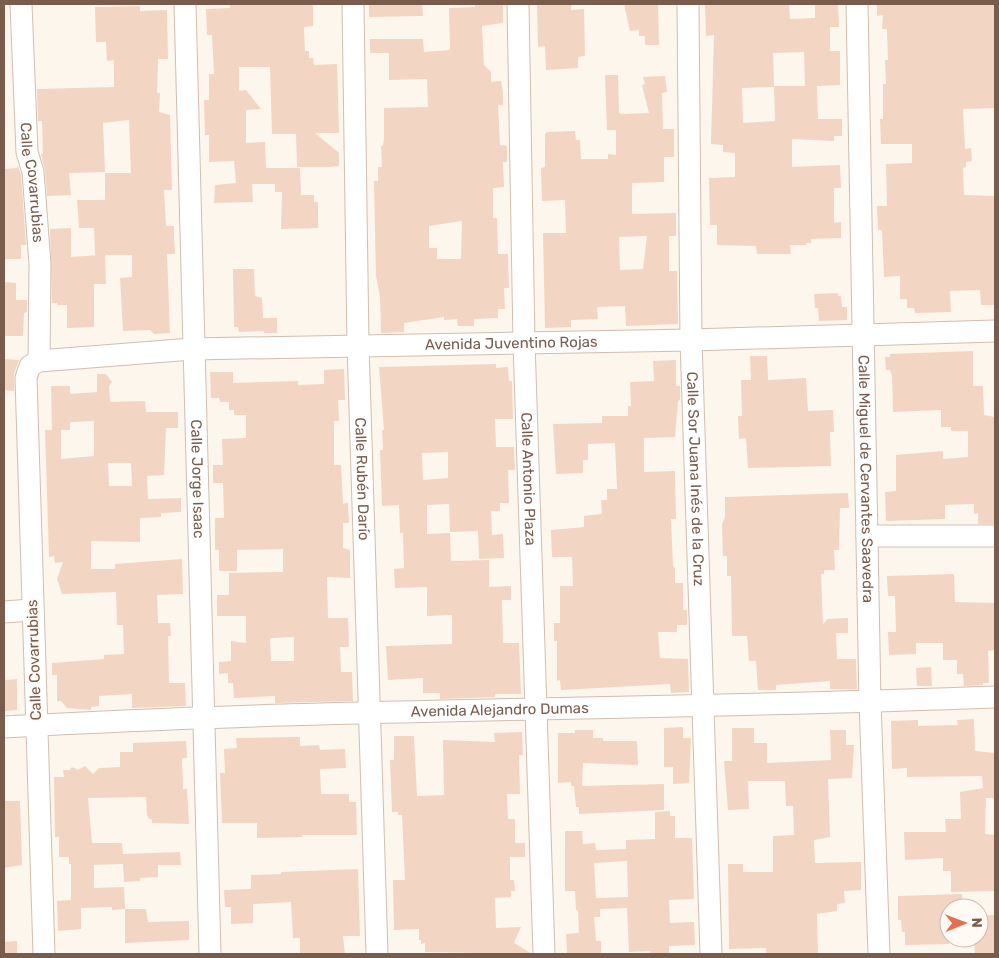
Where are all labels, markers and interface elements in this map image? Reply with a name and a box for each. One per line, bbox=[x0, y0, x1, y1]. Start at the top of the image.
street label: Calle Covarrubias bbox=[17, 122, 47, 243]
street label: Avenida Juventino Rojas bbox=[425, 333, 598, 354]
street label: Calle Miguel de Cervantes Saavedra bbox=[855, 355, 877, 603]
street label: Calle Sor Juana Inés de la Cruz bbox=[683, 371, 708, 587]
street label: Calle Antonio Plaza bbox=[517, 412, 540, 546]
street label: Calle Rubén Darío bbox=[351, 417, 373, 541]
street label: Calle Jorge Isaac bbox=[187, 419, 208, 539]
street label: Calle Covarrubias bbox=[23, 599, 45, 721]
street label: Avenida Alejandro Dumas bbox=[410, 699, 589, 721]
north arrow bbox=[939, 898, 989, 948]
text: N bbox=[968, 918, 985, 928]

